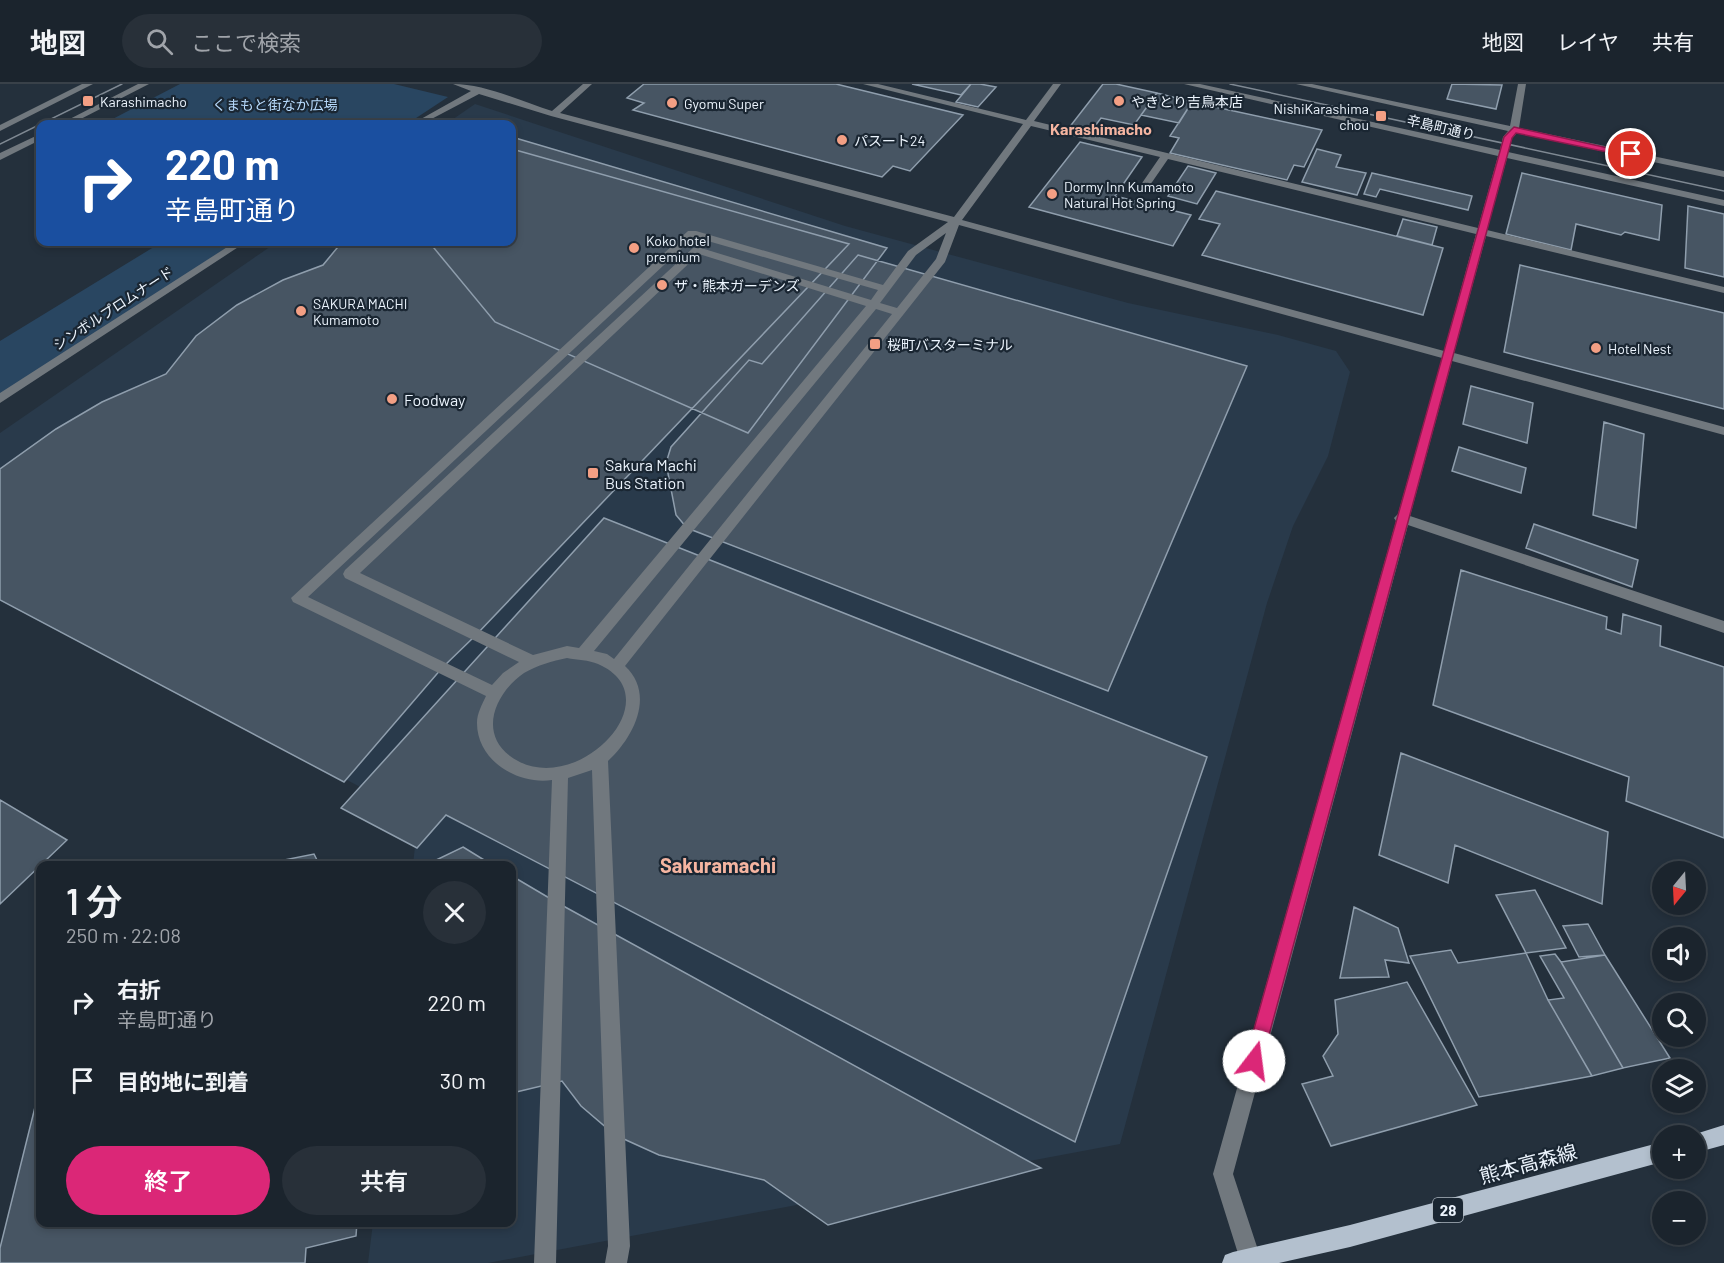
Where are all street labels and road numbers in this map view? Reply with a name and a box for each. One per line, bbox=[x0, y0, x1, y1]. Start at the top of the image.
street label: 辛島町通り bbox=[1405, 111, 1477, 143]
street label: シンボルプロムナード bbox=[50, 263, 176, 353]
street label: 熊本高森線 bbox=[1477, 1138, 1579, 1188]
road number: 28 bbox=[1433, 1198, 1463, 1222]

